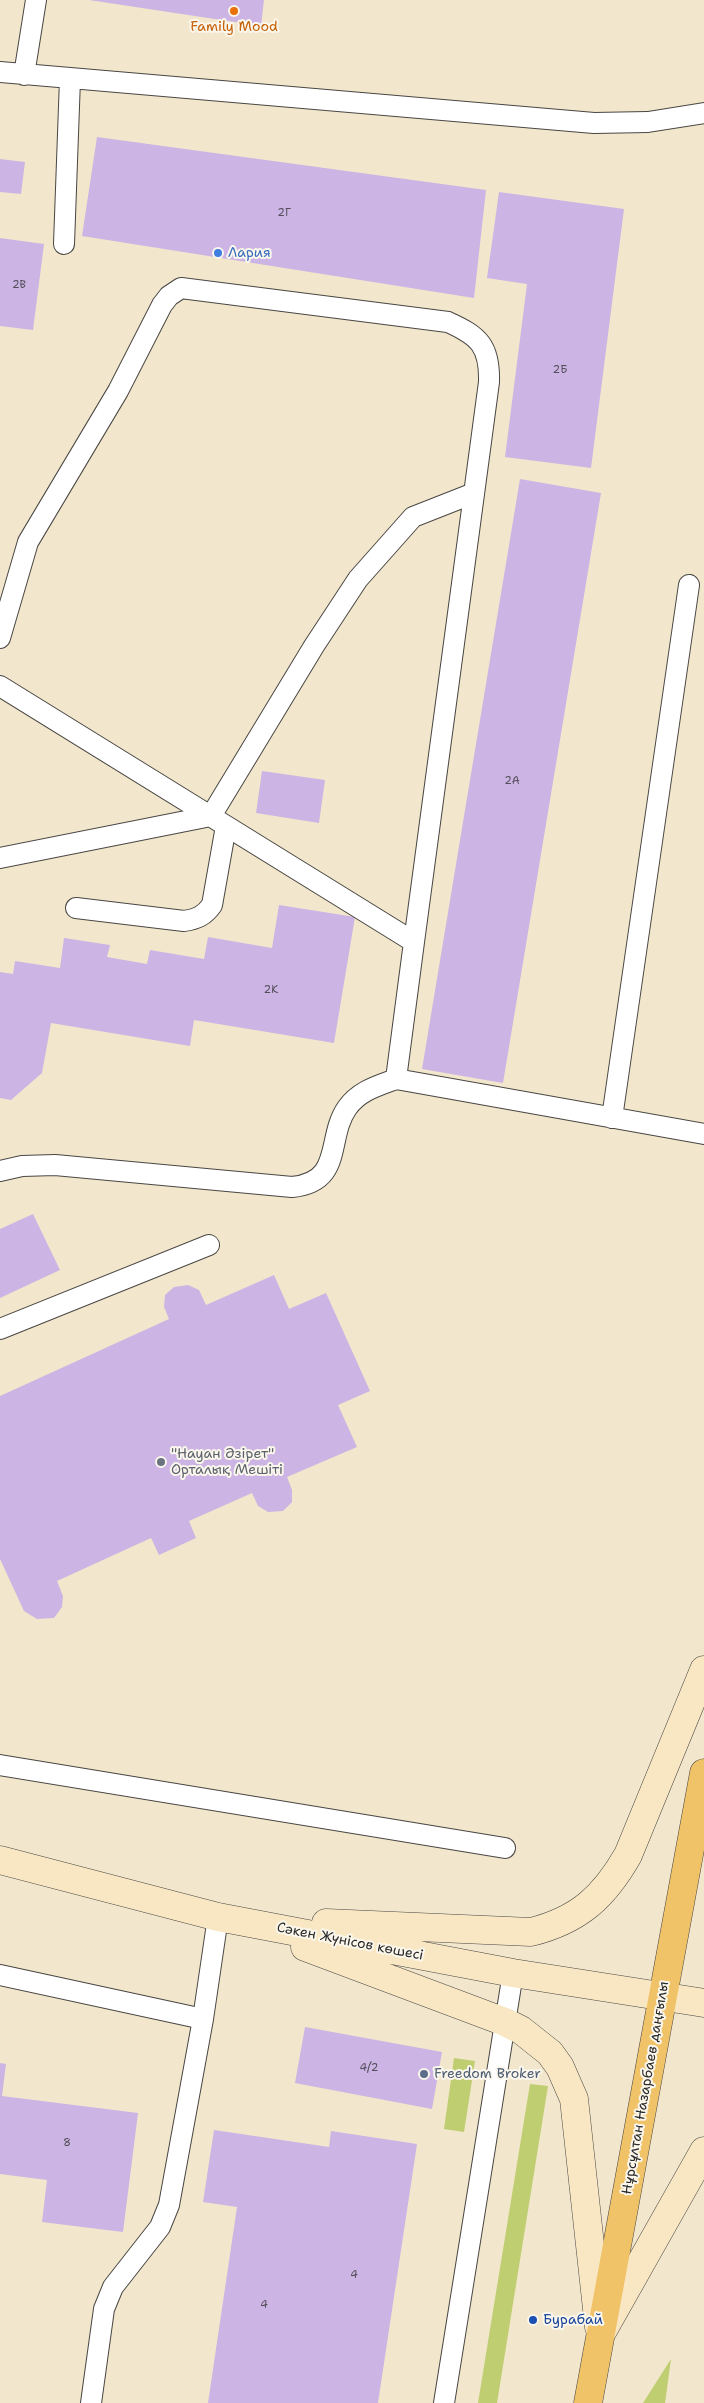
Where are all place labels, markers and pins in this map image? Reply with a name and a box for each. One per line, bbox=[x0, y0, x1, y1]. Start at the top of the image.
marker: Family Mood bbox=[228, 5, 240, 17]
place label: Family Mood bbox=[190, 19, 278, 35]
place label: Лария bbox=[228, 245, 271, 261]
marker: Лария bbox=[212, 247, 224, 259]
place label: "Науан Әзірет" Орталық Мешіті bbox=[171, 1446, 283, 1478]
marker: "Науан Әзірет" Орталық Мешіті bbox=[155, 1456, 167, 1468]
place label: Freedom Broker bbox=[434, 2066, 541, 2082]
marker: Freedom Broker bbox=[418, 2068, 430, 2080]
place label: Бурабай bbox=[543, 2312, 603, 2328]
marker: Бурабай bbox=[527, 2314, 539, 2326]

